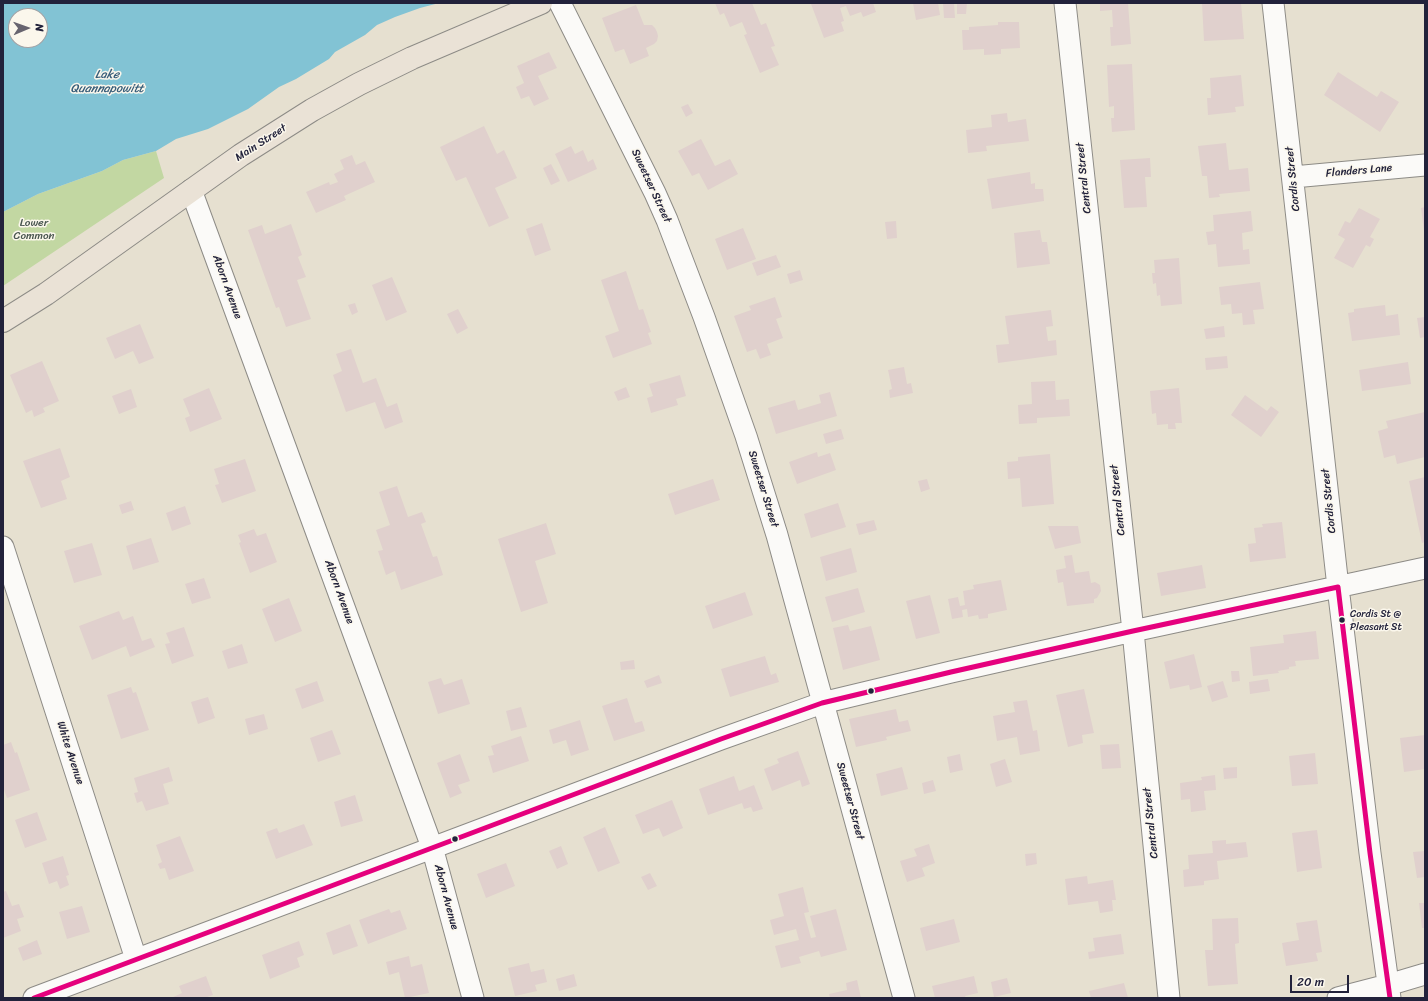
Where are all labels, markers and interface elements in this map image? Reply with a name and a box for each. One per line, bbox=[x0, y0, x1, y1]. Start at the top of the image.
north arrow bbox=[8, 8, 48, 48]
text: N bbox=[30, 23, 49, 32]
water label: Lake Quannapowitt bbox=[70, 68, 144, 96]
street label: Main Street bbox=[233, 122, 289, 164]
street label: Central Street bbox=[1074, 142, 1094, 214]
street label: Cordis Street bbox=[1283, 146, 1303, 212]
street label: Sweetser Street bbox=[628, 147, 674, 225]
street label: Flanders Lane bbox=[1325, 162, 1393, 180]
park label: Lower Common bbox=[14, 216, 54, 242]
street label: Aborn Avenue bbox=[209, 253, 245, 321]
street label: Sweetser Street bbox=[745, 449, 781, 529]
street label: Central Street bbox=[1108, 464, 1128, 536]
street label: Cordis Street bbox=[1319, 468, 1339, 534]
street label: Aborn Avenue bbox=[321, 558, 357, 626]
place label: Cordis St @ Pleasant St bbox=[1350, 608, 1402, 632]
marker: Cordis St @ Pleasant St bbox=[1337, 615, 1347, 625]
unlabelled marker bbox=[866, 686, 876, 696]
street label: White Avenue bbox=[54, 720, 86, 786]
street label: Sweetser Street bbox=[833, 761, 867, 841]
street label: Central Street bbox=[1141, 787, 1161, 859]
unlabelled marker bbox=[450, 834, 460, 844]
street label: Aborn Avenue bbox=[431, 863, 461, 931]
scale bar bbox=[1292, 967, 1351, 993]
text: 20 m bbox=[1297, 971, 1324, 993]

